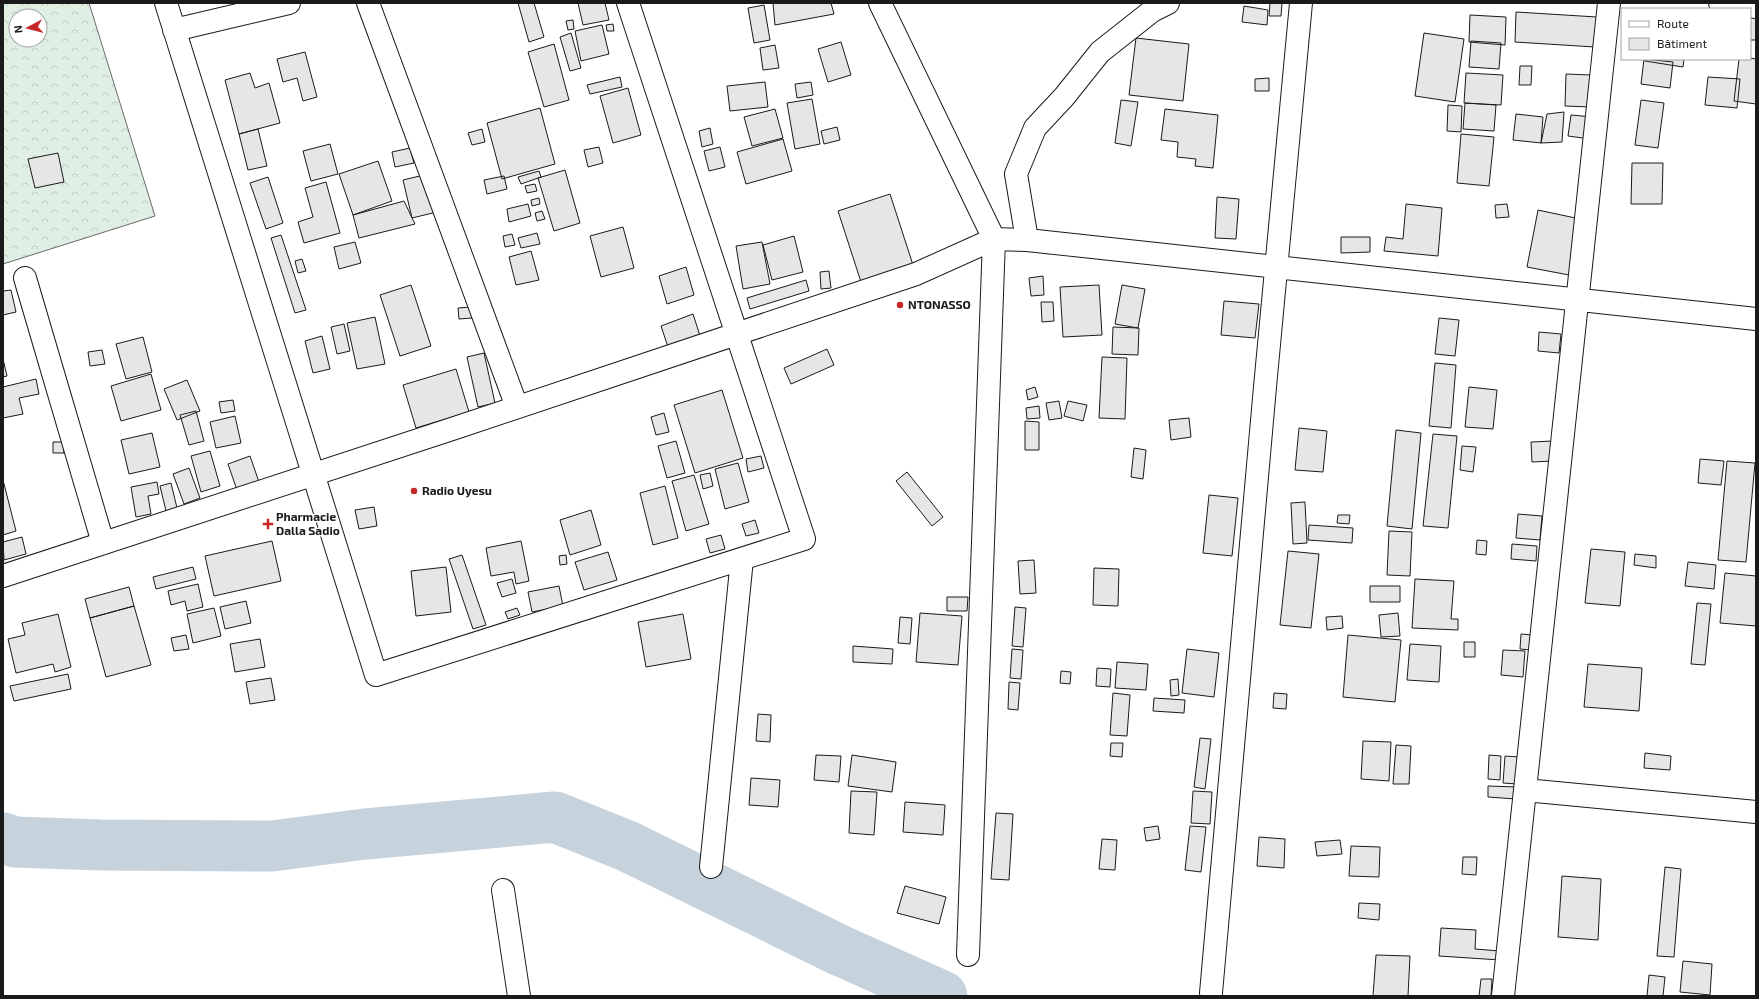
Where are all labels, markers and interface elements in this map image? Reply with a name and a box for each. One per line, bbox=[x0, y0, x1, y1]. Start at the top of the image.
north arrow bbox=[8, 8, 48, 48]
legend bbox=[1621, 8, 1751, 60]
text: Route bbox=[1657, 16, 1689, 30]
text: N bbox=[11, 24, 25, 34]
text: Bâtiment bbox=[1657, 36, 1708, 50]
place label: NTONASSO bbox=[908, 297, 971, 311]
marker: NTONASSO bbox=[895, 300, 905, 310]
place label: Radio Uyesu bbox=[422, 483, 492, 498]
marker: Radio Uyesu bbox=[409, 486, 419, 496]
place label: Pharmacie Dalla Sadio bbox=[276, 509, 340, 537]
marker: Pharmacie Dalla Sadio bbox=[263, 519, 273, 529]

